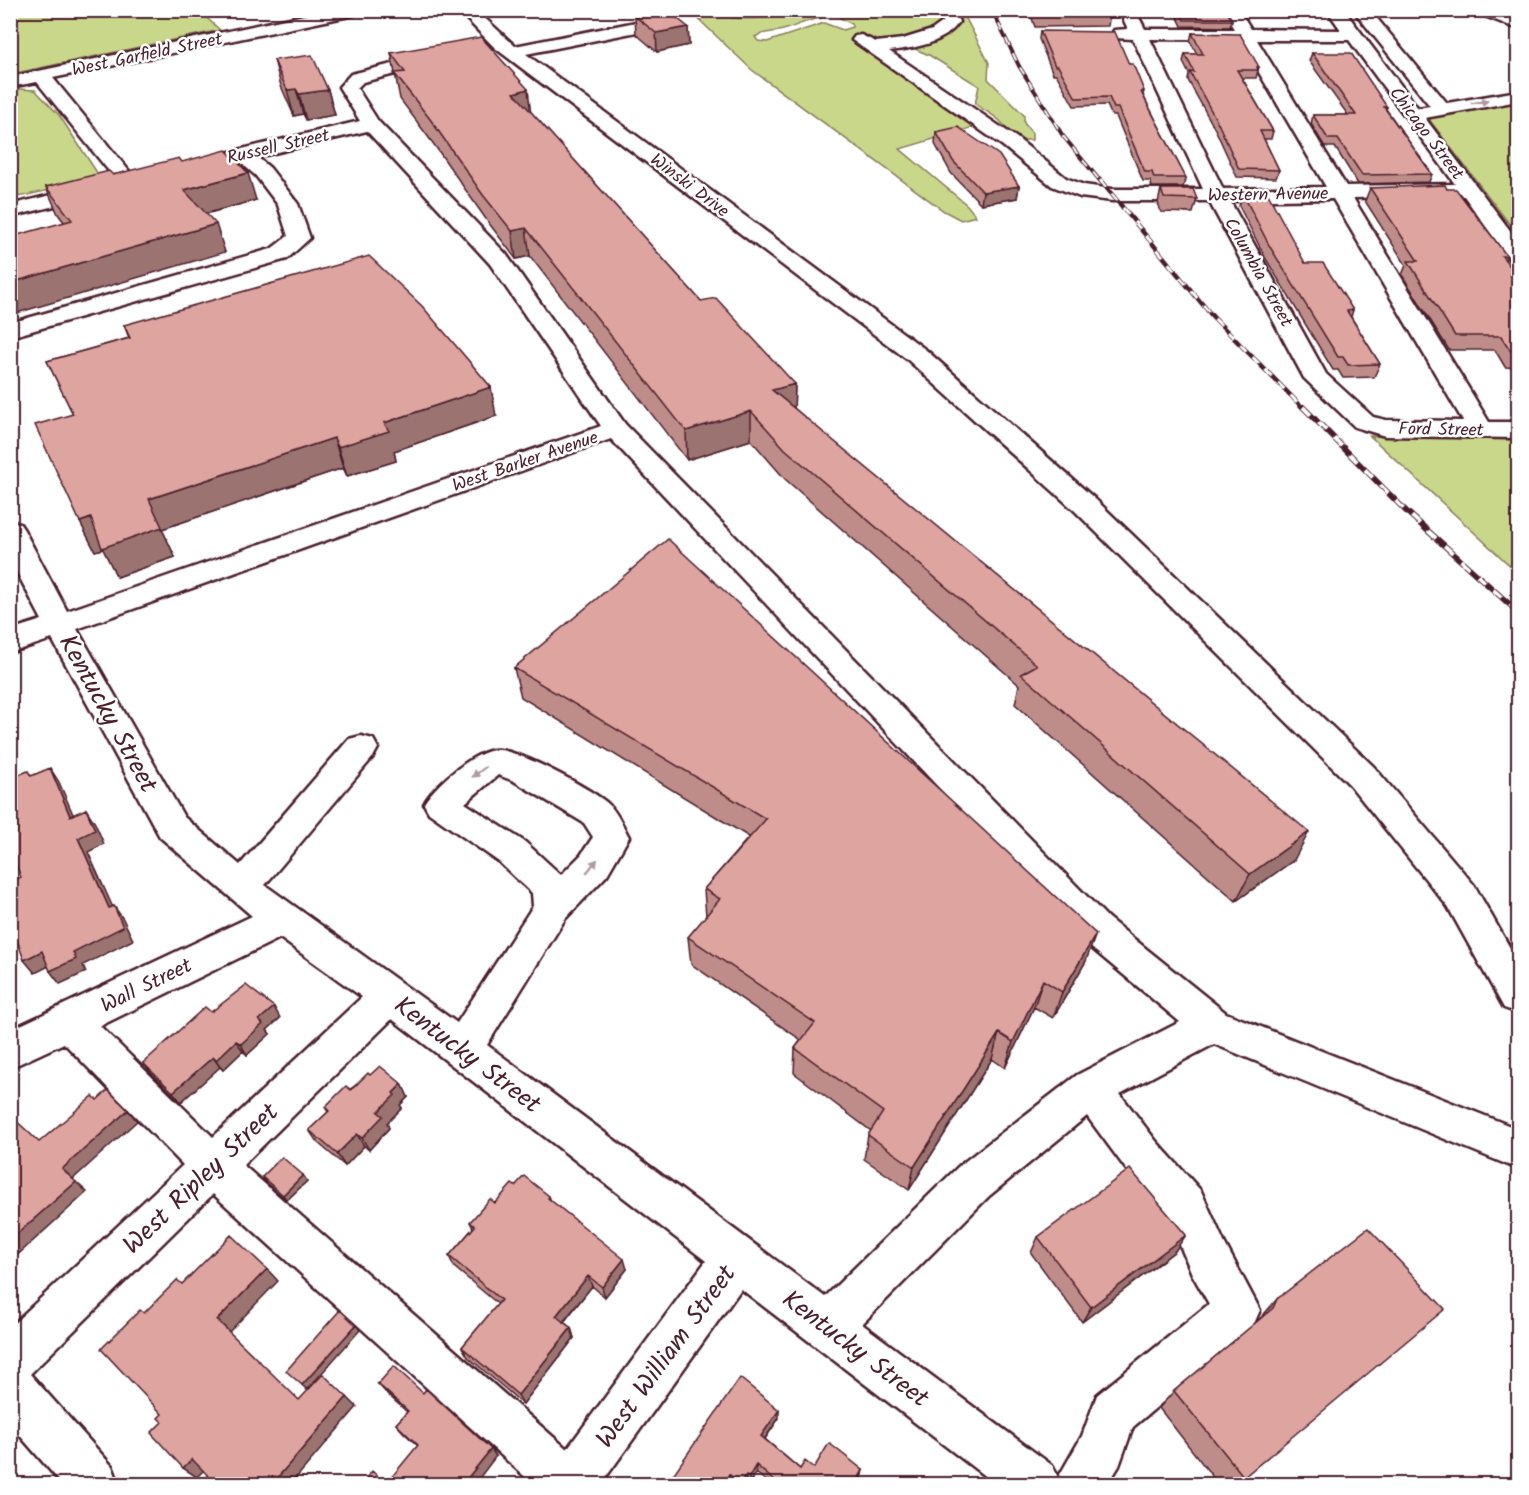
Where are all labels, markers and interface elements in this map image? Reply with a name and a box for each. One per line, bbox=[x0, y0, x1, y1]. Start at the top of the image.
street label: West Garfield Street bbox=[69, 25, 226, 86]
street label: Chicago Street bbox=[1381, 81, 1471, 188]
one-way arrow bbox=[1471, 98, 1490, 107]
street label: Russell Street bbox=[224, 121, 333, 173]
street label: Winski Drive bbox=[643, 147, 735, 226]
street label: Western Avenue bbox=[1207, 180, 1329, 211]
street label: Columbia Street bbox=[1216, 213, 1300, 334]
street label: Ford Street bbox=[1398, 415, 1485, 446]
street label: West Barker Avenue bbox=[449, 424, 602, 501]
street label: Kentucky Street bbox=[46, 627, 169, 802]
one-way arrow bbox=[472, 766, 488, 778]
one-way arrow bbox=[586, 858, 599, 874]
street label: Wall Street bbox=[95, 950, 199, 1023]
street label: Kentucky Street bbox=[384, 986, 550, 1126]
street label: West Ripley Street bbox=[113, 1093, 290, 1265]
street label: West William Street bbox=[585, 1256, 748, 1458]
street label: Kentucky Street bbox=[772, 1280, 938, 1420]

